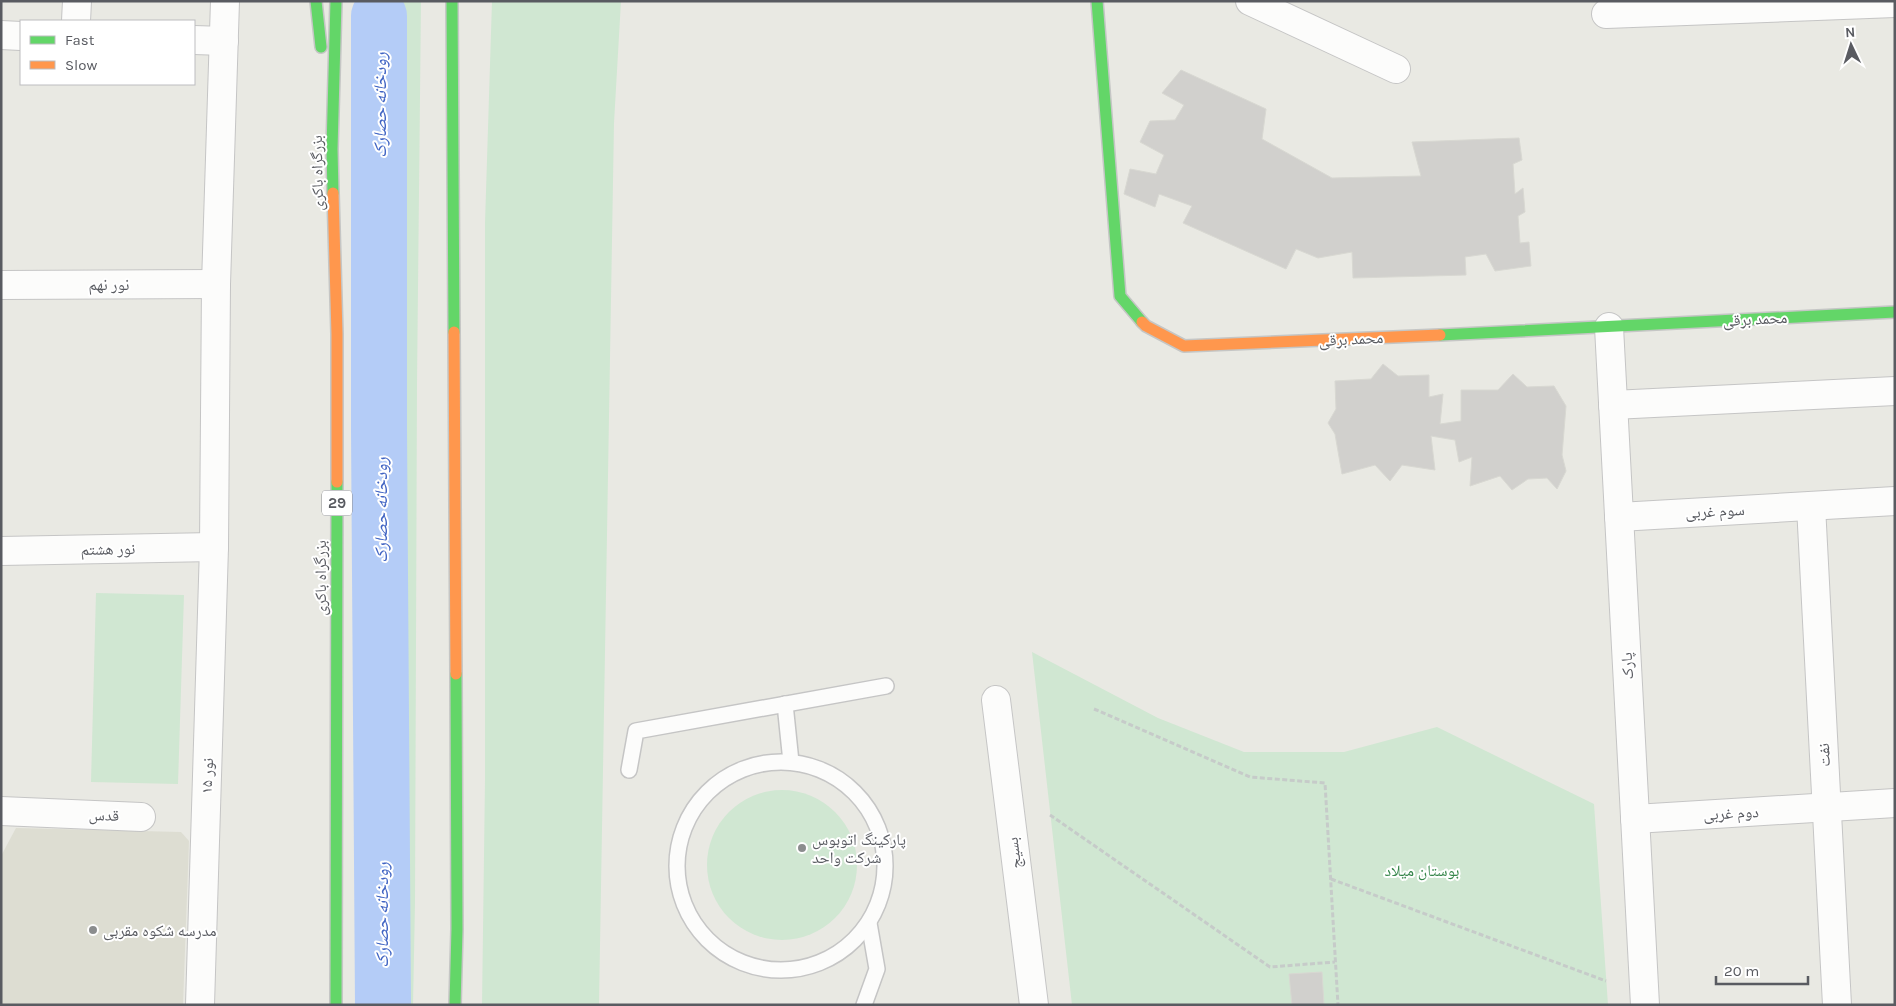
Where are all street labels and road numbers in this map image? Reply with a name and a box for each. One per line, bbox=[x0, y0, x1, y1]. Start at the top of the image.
street label: بزرگراه باکری bbox=[307, 135, 328, 211]
street label: نور نهم bbox=[89, 275, 129, 295]
street label: محمد برقی bbox=[1722, 308, 1788, 331]
street label: محمد برقی bbox=[1318, 328, 1384, 351]
road number: 29 bbox=[322, 490, 352, 516]
street label: سوم غربی bbox=[1685, 500, 1745, 523]
street label: نور هشتم bbox=[80, 539, 136, 560]
street label: بزرگراه باکری bbox=[311, 540, 331, 616]
street label: پارک bbox=[1617, 652, 1637, 680]
street label: نفت bbox=[1814, 743, 1834, 767]
street label: نور ۱۵ bbox=[197, 758, 217, 794]
street label: دوم غربی bbox=[1703, 802, 1759, 825]
street label: قدس bbox=[88, 805, 120, 826]
street label: بسیج bbox=[1003, 836, 1026, 870]

